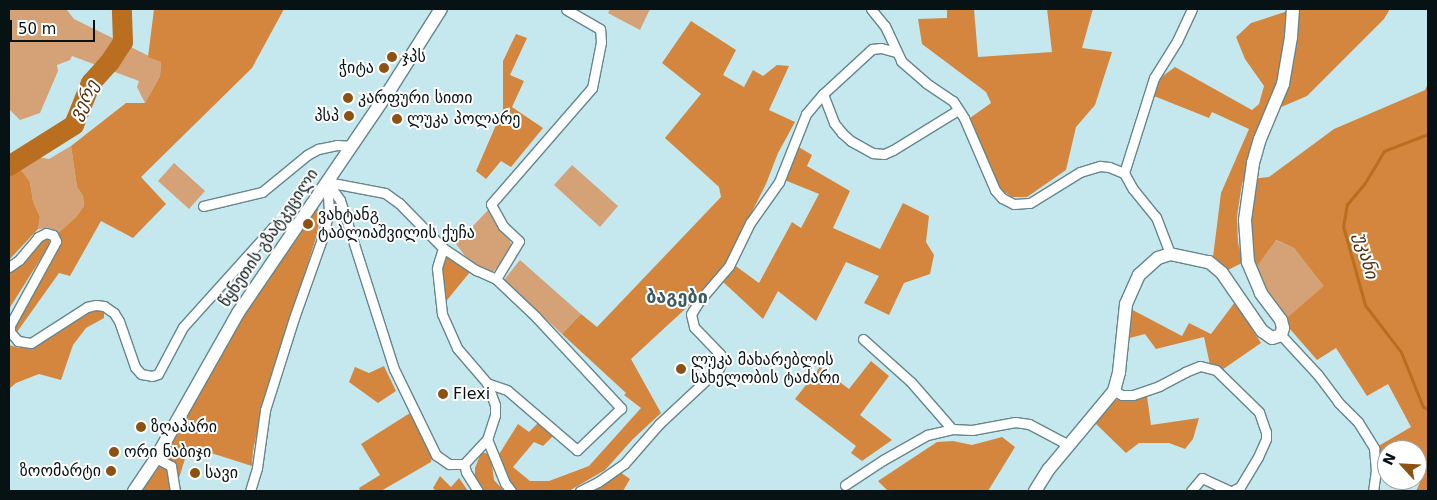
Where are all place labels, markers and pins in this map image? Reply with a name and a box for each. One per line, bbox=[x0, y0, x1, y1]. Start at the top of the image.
place label: ჯპს bbox=[402, 47, 426, 67]
marker: ჯპს bbox=[386, 51, 398, 63]
place label: ჭიტა bbox=[339, 58, 374, 78]
marker: ჭიტა bbox=[378, 62, 390, 74]
place label: კარფური სითი bbox=[358, 88, 472, 108]
marker: კარფური სითი bbox=[342, 92, 354, 104]
place label: პსპ bbox=[314, 106, 339, 126]
place label: ლუკა პოლარე bbox=[407, 109, 520, 129]
marker: პსპ bbox=[343, 110, 355, 122]
marker: ლუკა პოლარე bbox=[391, 113, 403, 125]
place label: ვახტანგ ტაბლიაშვილის ქუჩა bbox=[318, 205, 475, 243]
marker: ვახტანგ ტაბლიაშვილის ქუჩა bbox=[302, 218, 314, 230]
place label: ლუკა მახარებლის სახელობის ტაძარი bbox=[691, 350, 840, 388]
marker: ლუკა მახარებლის სახელობის ტაძარი bbox=[675, 363, 687, 375]
place label: Flexi bbox=[453, 384, 490, 404]
marker: Flexi bbox=[437, 388, 449, 400]
place label: ზღაპარი bbox=[151, 417, 217, 437]
marker: ზღაპარი bbox=[135, 421, 147, 433]
place label: ორი ნაბიჯი bbox=[124, 442, 211, 462]
marker: ორი ნაბიჯი bbox=[108, 446, 120, 458]
place label: ზოომარტი bbox=[20, 461, 101, 481]
place label: სავი bbox=[205, 463, 238, 483]
marker: ზოომარტი bbox=[105, 465, 117, 477]
marker: სავი bbox=[189, 467, 201, 479]

